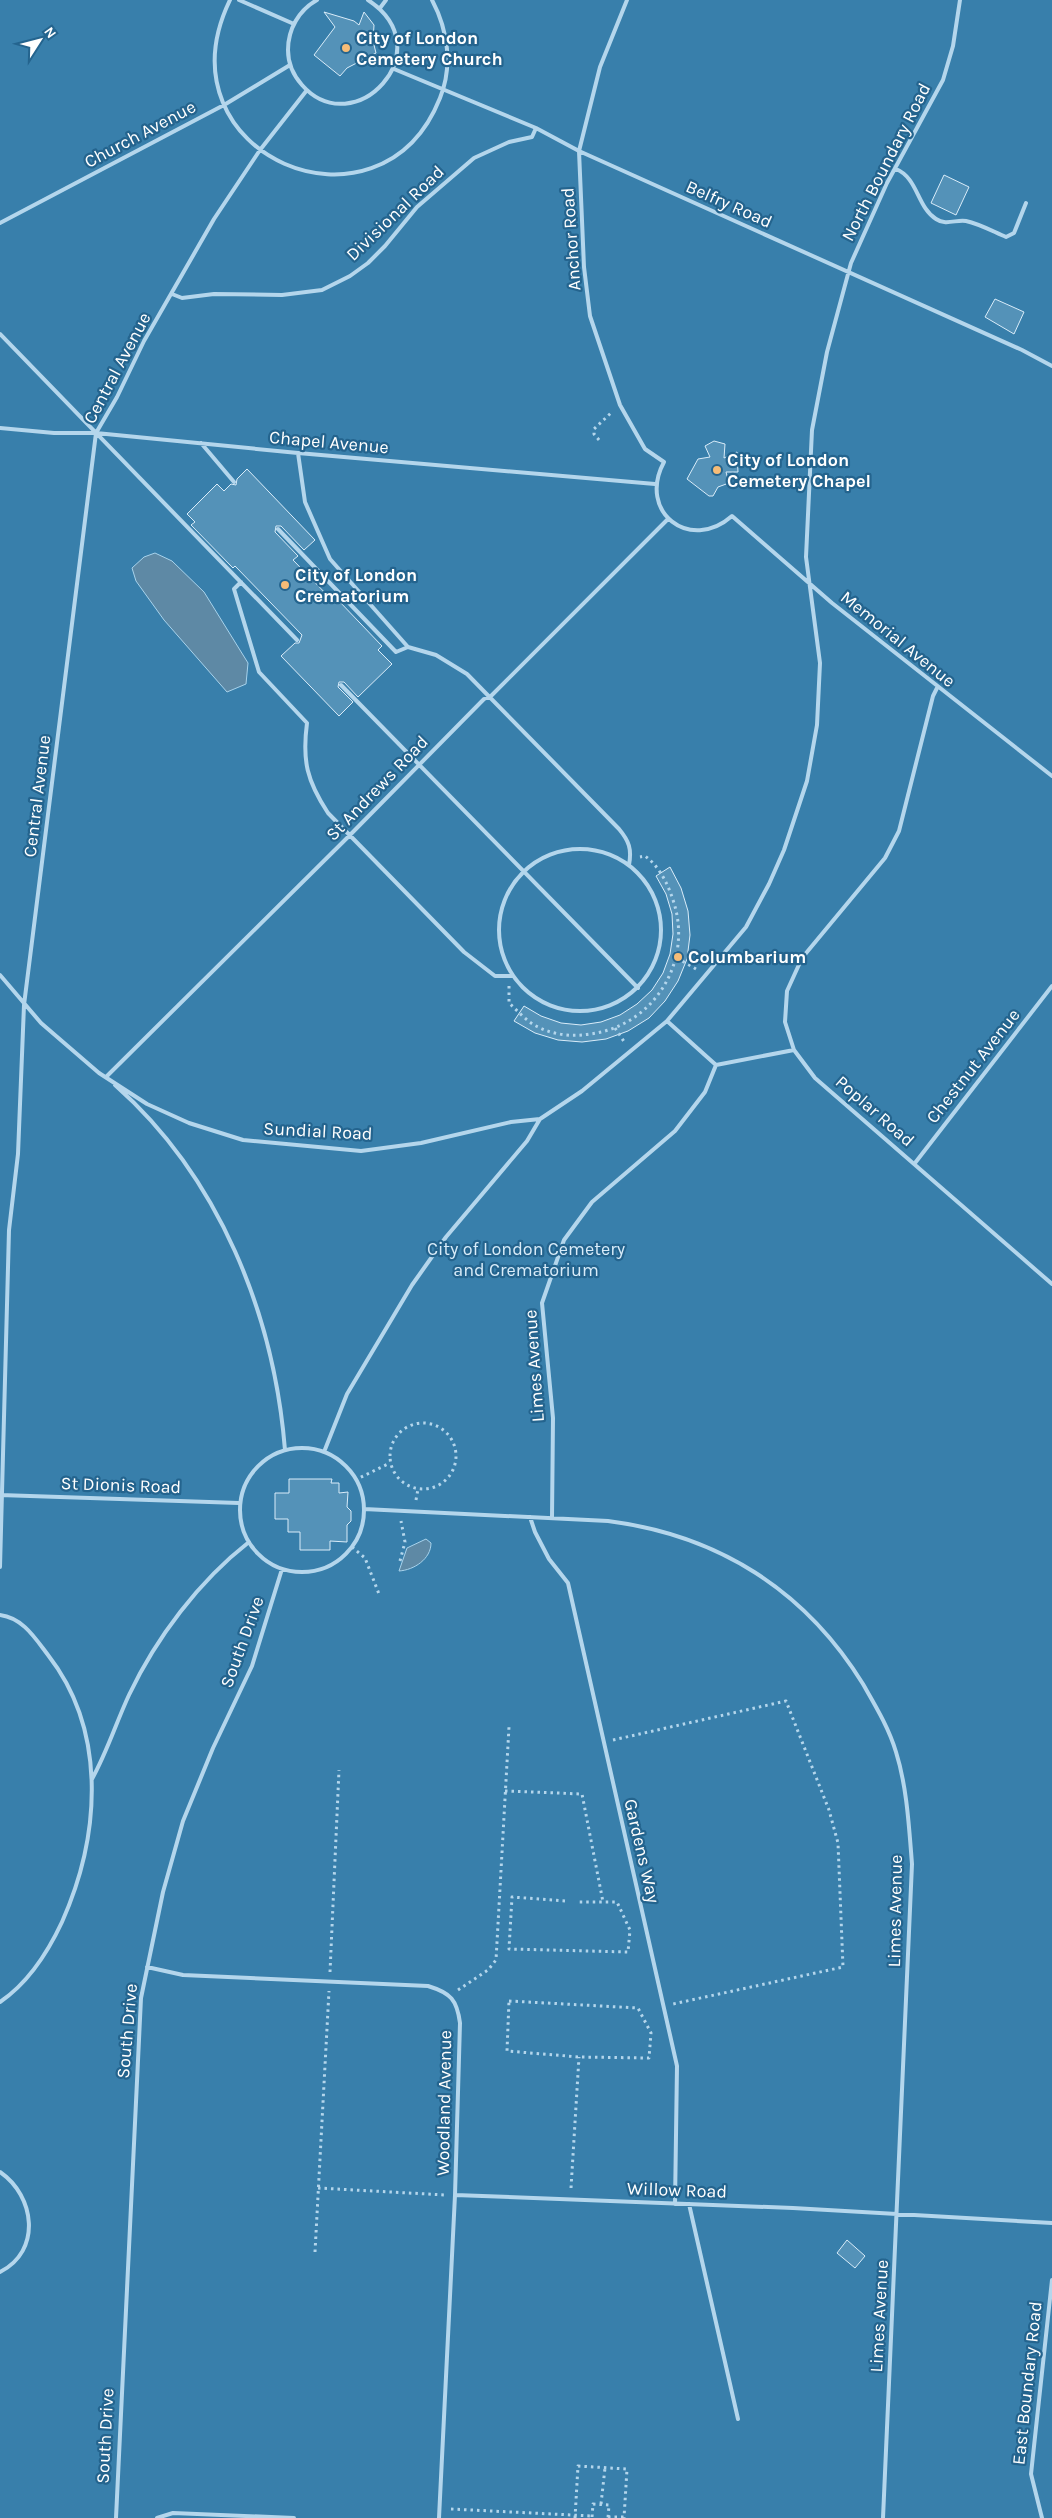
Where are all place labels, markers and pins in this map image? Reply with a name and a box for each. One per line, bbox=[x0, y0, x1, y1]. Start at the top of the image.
place label: City of London Cemetery Church bbox=[356, 27, 503, 70]
marker: City of London Cemetery Church bbox=[340, 42, 352, 54]
place label: City of London Cemetery Chapel bbox=[727, 449, 871, 492]
marker: City of London Cemetery Chapel bbox=[711, 464, 723, 476]
place label: City of London Crematorium bbox=[295, 564, 417, 607]
marker: City of London Crematorium bbox=[279, 579, 291, 591]
place label: Columbarium bbox=[688, 946, 806, 968]
marker: Columbarium bbox=[672, 951, 684, 963]

